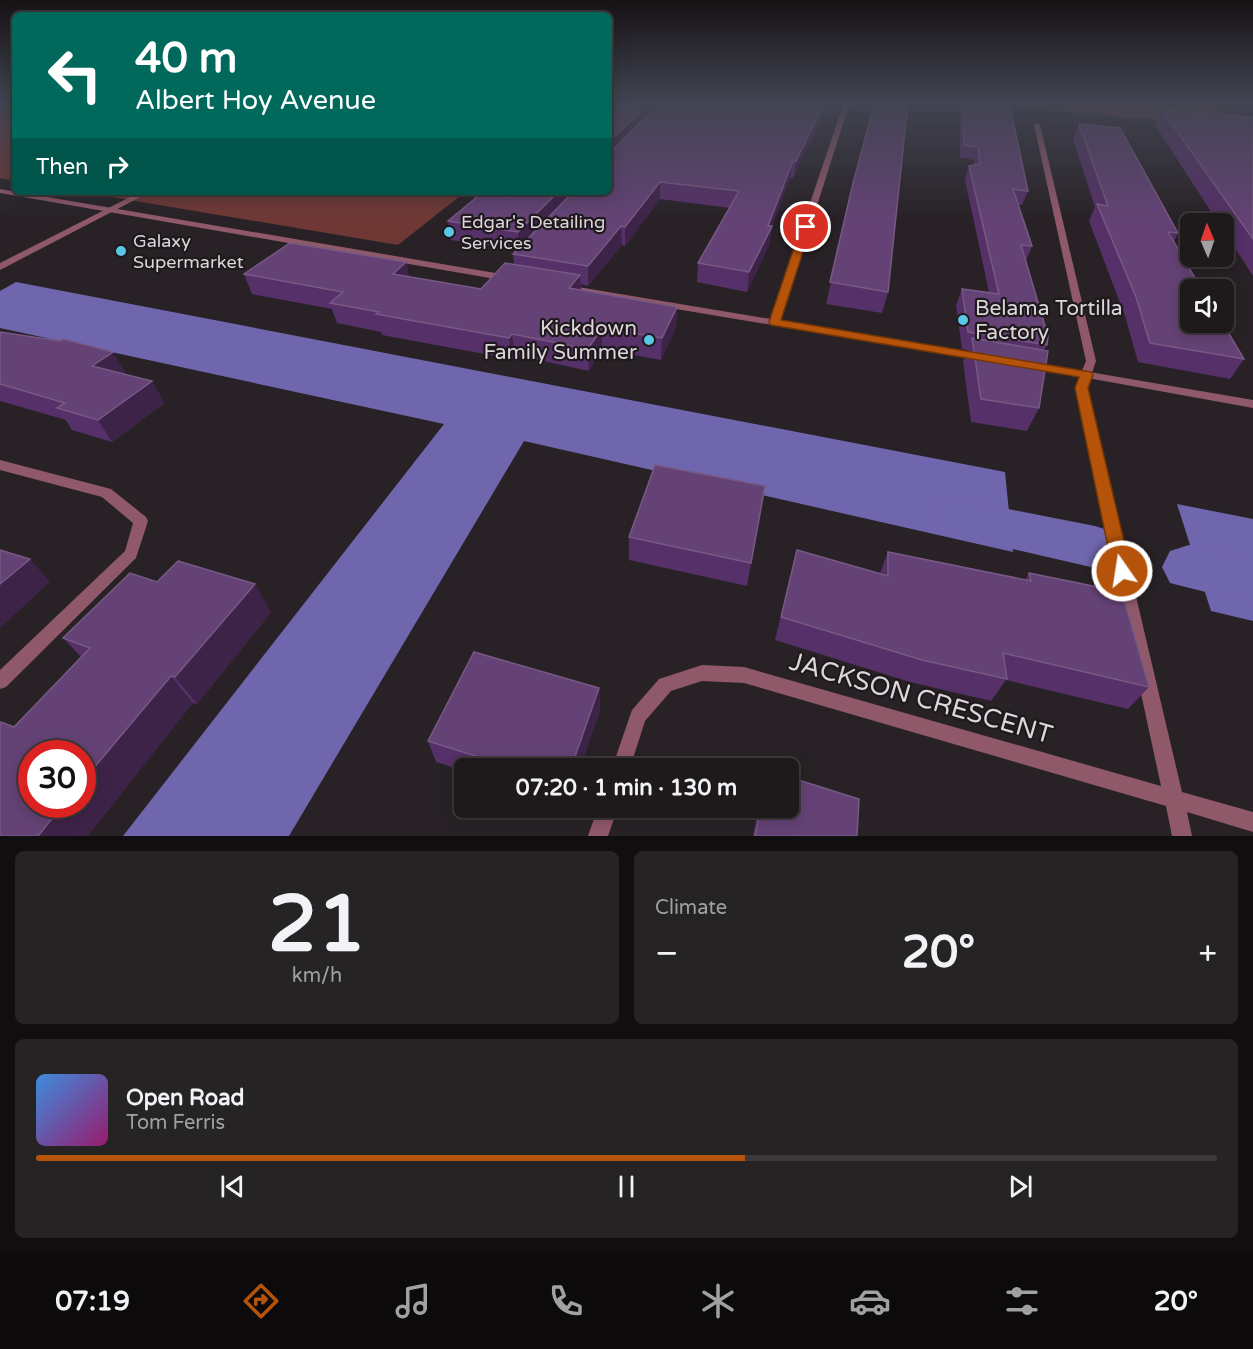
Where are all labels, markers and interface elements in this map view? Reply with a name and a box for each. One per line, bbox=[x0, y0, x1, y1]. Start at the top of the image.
text: 40 m bbox=[135, 33, 237, 84]
icon: left bbox=[36, 36, 114, 114]
text: Albert Hoy Avenue bbox=[135, 84, 376, 117]
icon: right bbox=[101, 150, 134, 183]
text: Then bbox=[36, 154, 89, 180]
pin bbox=[780, 201, 831, 252]
icon: arrive bbox=[789, 210, 822, 243]
place label: Edgar's Detailing Services bbox=[461, 211, 605, 254]
north arrow bbox=[1180, 213, 1234, 267]
map controls bbox=[1180, 213, 1234, 333]
marker: Edgar's Detailing Services bbox=[442, 225, 456, 239]
place label: Galaxy Supermarket bbox=[133, 230, 244, 273]
marker: Galaxy Supermarket bbox=[114, 244, 128, 258]
button: sound bbox=[1180, 279, 1234, 333]
place label: Belama Tortilla Factory bbox=[975, 296, 1123, 345]
marker: Belama Tortilla Factory bbox=[956, 313, 970, 327]
place label: Kickdown Family Summer bbox=[484, 316, 637, 365]
marker: Kickdown Family Summer bbox=[642, 333, 656, 347]
position arrow bbox=[1090, 539, 1154, 603]
street label: JACKSON CRESCENT bbox=[786, 646, 1056, 750]
speed limit sign: 30 bbox=[18, 740, 96, 818]
text: 07:20 · 1 min · 130 m bbox=[516, 775, 737, 801]
text: 21 bbox=[268, 878, 366, 972]
text: Climate bbox=[655, 896, 727, 920]
text: 20° bbox=[902, 926, 975, 980]
text: − bbox=[655, 934, 679, 973]
text: + bbox=[1198, 934, 1217, 973]
text: km/h bbox=[292, 964, 342, 988]
text: Open Road bbox=[126, 1085, 244, 1111]
text: Tom Ferris bbox=[126, 1111, 225, 1135]
icon: previous bbox=[216, 1170, 249, 1203]
icon: pause bbox=[610, 1170, 643, 1203]
icon: next bbox=[1004, 1170, 1037, 1203]
icon: directions bbox=[240, 1280, 282, 1322]
icon: music bbox=[392, 1280, 434, 1322]
icon: phone bbox=[545, 1280, 587, 1322]
icon: climate bbox=[697, 1280, 739, 1322]
icon: car bbox=[849, 1280, 891, 1322]
icon: filters bbox=[1001, 1280, 1043, 1322]
text: 07:19 bbox=[55, 1285, 130, 1318]
text: 20° bbox=[1154, 1285, 1198, 1318]

